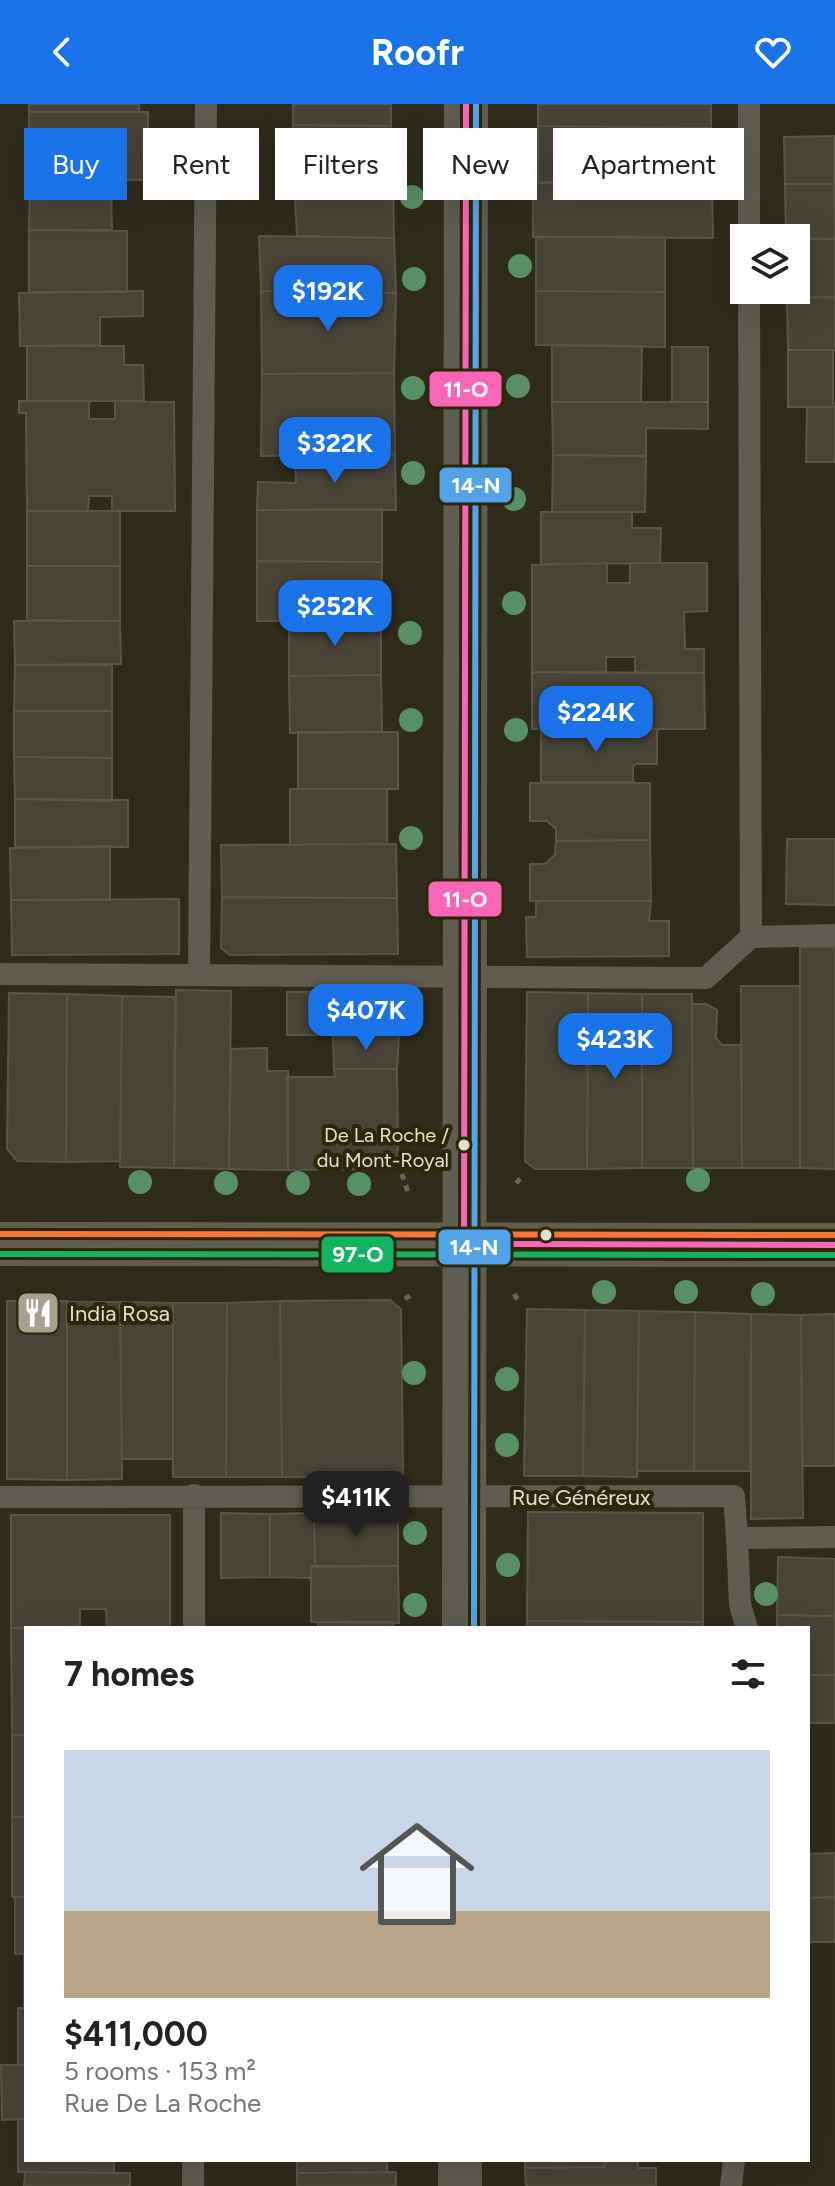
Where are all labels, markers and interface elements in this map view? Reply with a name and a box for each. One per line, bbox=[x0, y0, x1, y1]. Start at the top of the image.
icon: back bbox=[40, 30, 84, 74]
icon: heart bbox=[751, 30, 795, 74]
text: Roofr bbox=[371, 31, 464, 74]
chip: Buy bbox=[24, 128, 127, 200]
chip: Rent bbox=[143, 128, 259, 200]
chip: Filters bbox=[275, 128, 407, 200]
chip: New bbox=[423, 128, 537, 200]
chip: Apartment bbox=[553, 128, 744, 200]
map controls bbox=[730, 224, 810, 304]
button: layers bbox=[730, 224, 810, 304]
pin: $192K bbox=[272, 265, 384, 333]
text: $192K bbox=[292, 275, 364, 307]
line badge: 11-O bbox=[428, 370, 503, 408]
text: 11-O bbox=[444, 376, 488, 403]
pin: $322K bbox=[279, 417, 391, 485]
text: $322K bbox=[297, 427, 373, 459]
line badge: 14-N bbox=[438, 466, 513, 504]
text: 14-N bbox=[451, 472, 501, 499]
pin: $252K bbox=[279, 580, 391, 648]
text: $252K bbox=[297, 590, 373, 622]
pin: $224K bbox=[540, 686, 652, 754]
text: $224K bbox=[557, 696, 635, 728]
line badge: 11-O bbox=[427, 880, 503, 918]
text: 11-O bbox=[443, 886, 487, 913]
pin: $407K bbox=[310, 984, 422, 1052]
text: $407K bbox=[326, 994, 406, 1026]
pin: $423K bbox=[559, 1013, 671, 1081]
text: $423K bbox=[576, 1023, 654, 1055]
place label: De La Roche / du Mont-Royal bbox=[317, 1123, 449, 1172]
marker: De La Roche / du Mont-Royal bbox=[456, 1137, 472, 1153]
unlabelled marker bbox=[538, 1227, 554, 1243]
line badge: 14-N bbox=[437, 1228, 512, 1266]
text: 14-N bbox=[449, 1234, 499, 1261]
line badge: 97-O bbox=[320, 1235, 395, 1274]
text: 97-O bbox=[332, 1241, 384, 1268]
restaurant icon: India Rosa bbox=[14, 1289, 62, 1337]
place label: India Rosa bbox=[69, 1300, 170, 1327]
pin: $411K bbox=[300, 1471, 412, 1539]
text: $411K bbox=[321, 1481, 391, 1513]
street label: Rue Généreux bbox=[512, 1484, 651, 1511]
icon: filters bbox=[726, 1652, 770, 1696]
text: 7 homes bbox=[64, 1654, 194, 1695]
icon: home bbox=[345, 1802, 489, 1946]
text: $411,000 bbox=[64, 2014, 208, 2055]
text: 5 rooms · 153 m² bbox=[64, 2055, 256, 2087]
text: Rue De La Roche bbox=[64, 2087, 261, 2119]

